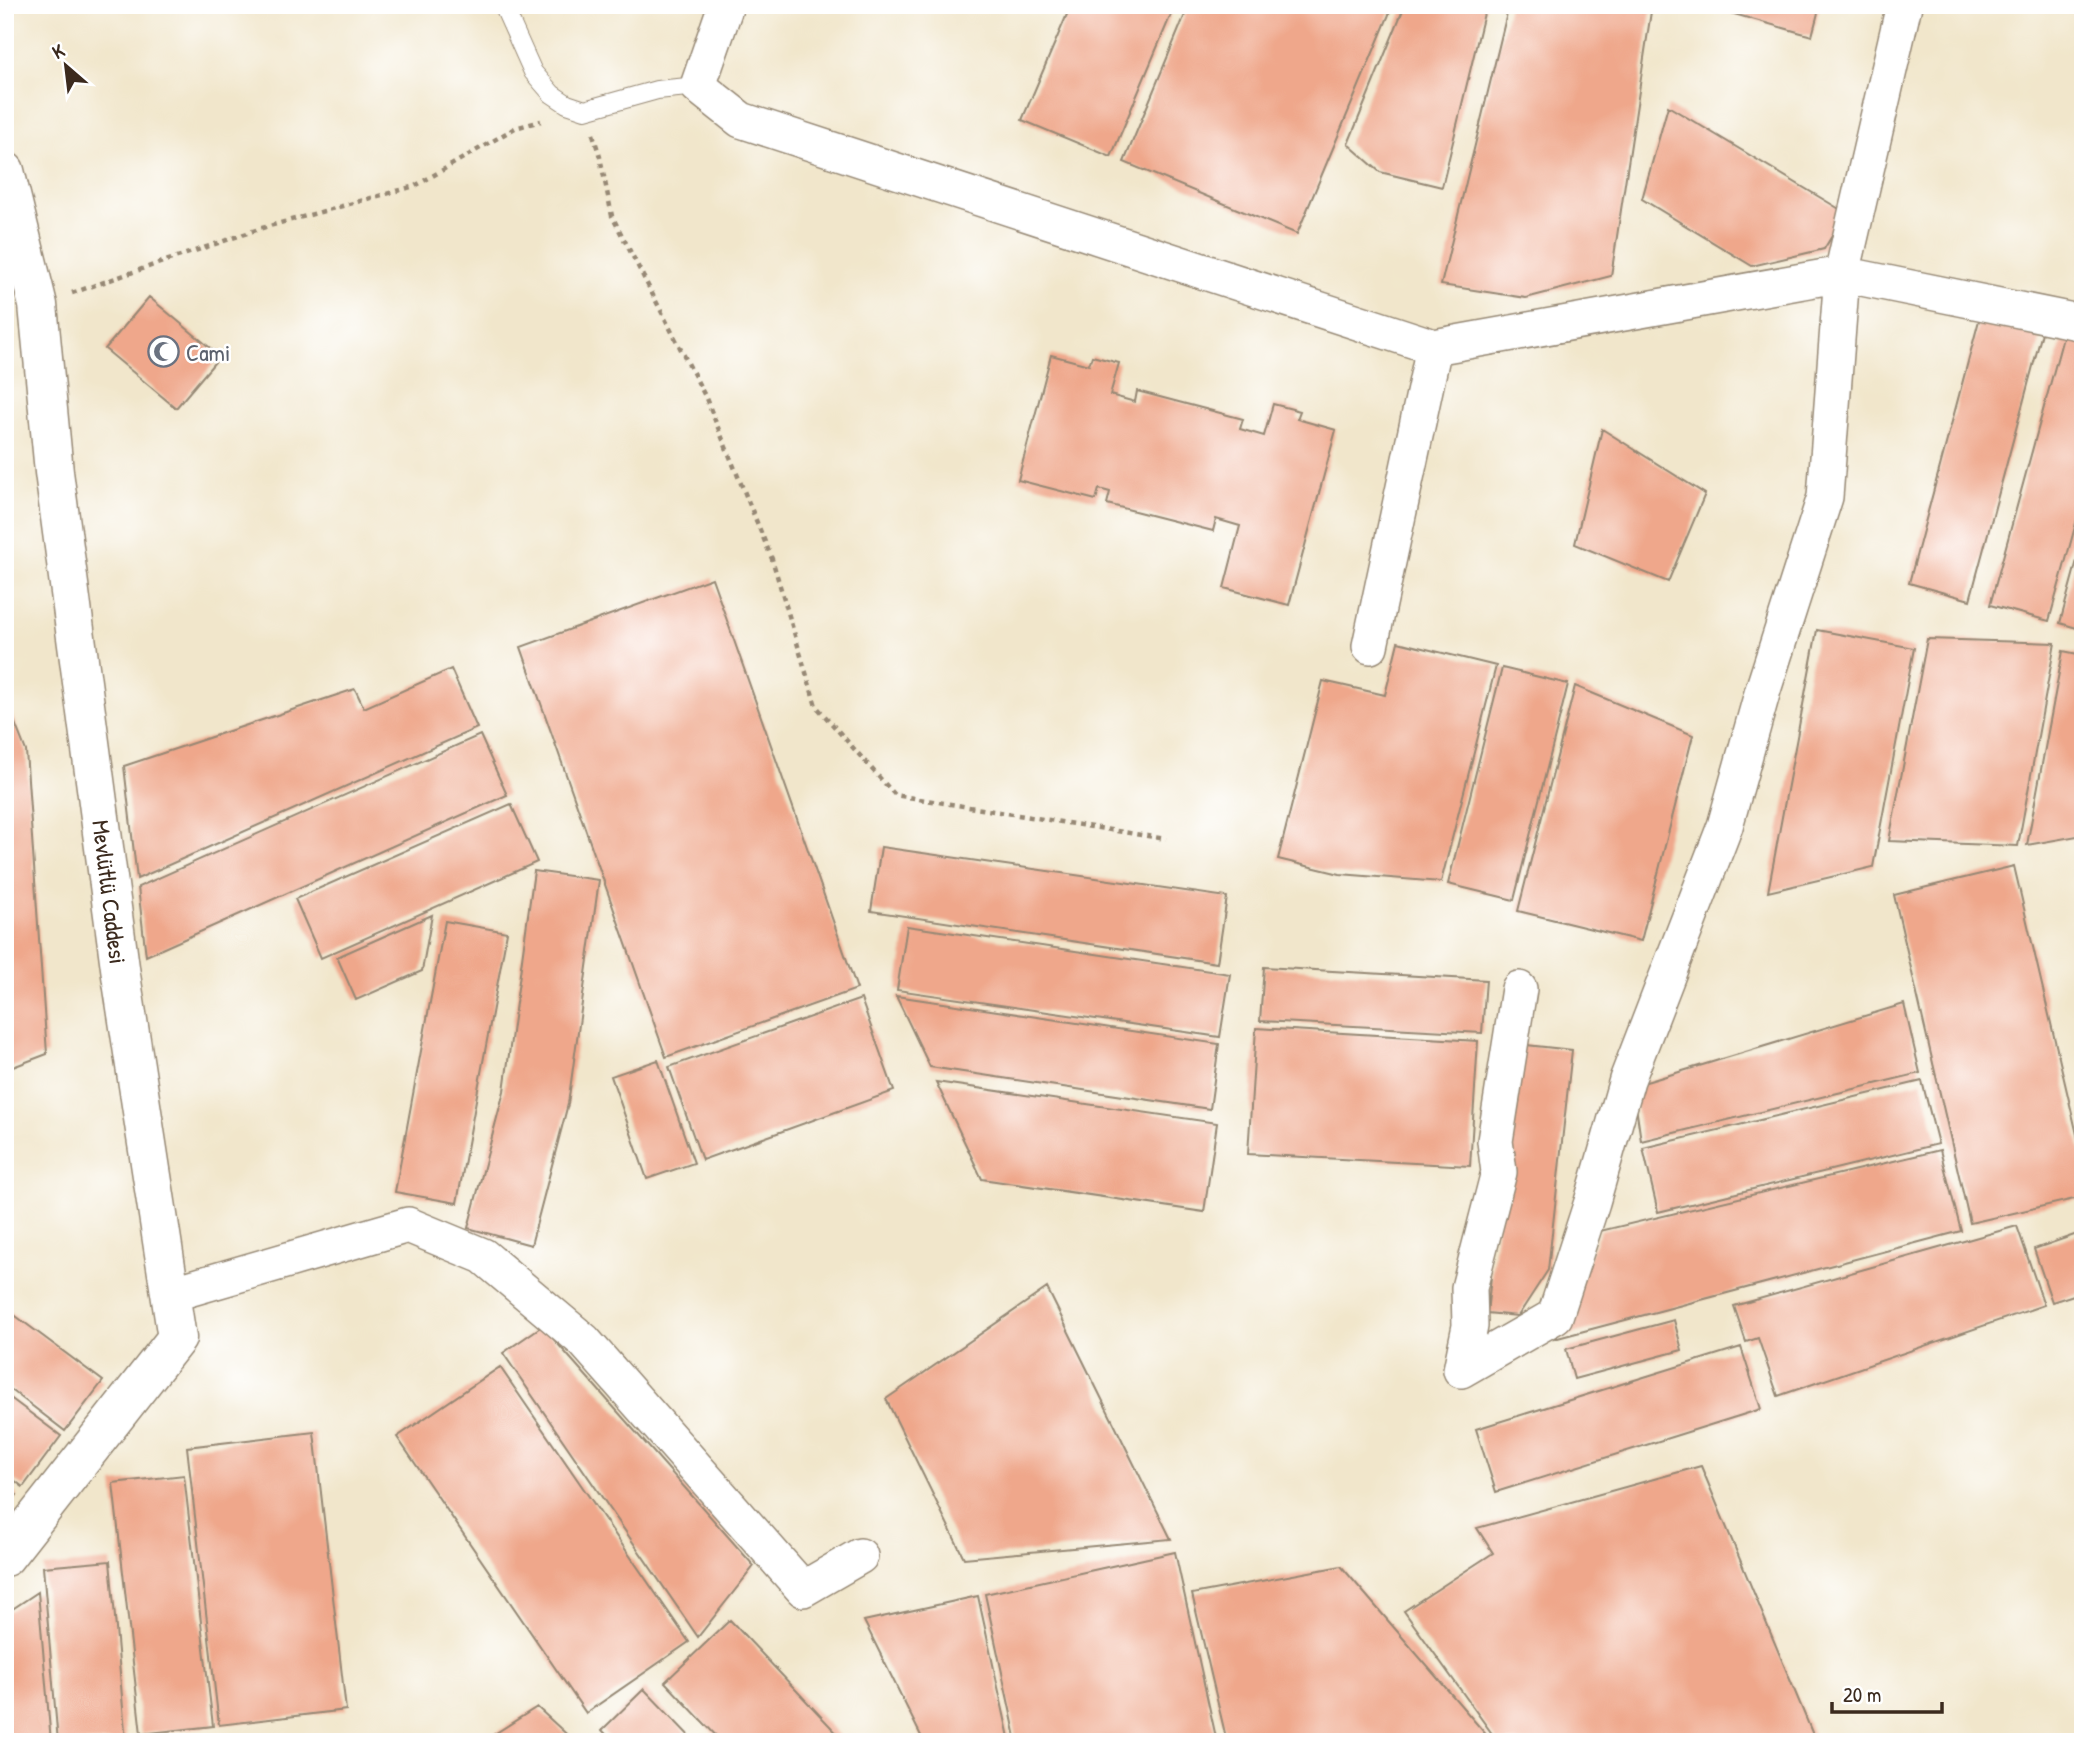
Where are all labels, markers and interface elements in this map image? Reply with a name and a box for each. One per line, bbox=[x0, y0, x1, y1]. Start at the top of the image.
north arrow bbox=[32, 32, 102, 102]
text: K bbox=[48, 37, 69, 65]
mosque icon: Cami bbox=[146, 335, 180, 369]
place label: Cami bbox=[186, 336, 230, 368]
street label: Mevlütlü Caddesi bbox=[85, 818, 135, 966]
scale bar bbox=[1832, 1670, 1943, 1714]
text: 20 m bbox=[1843, 1680, 1881, 1709]

